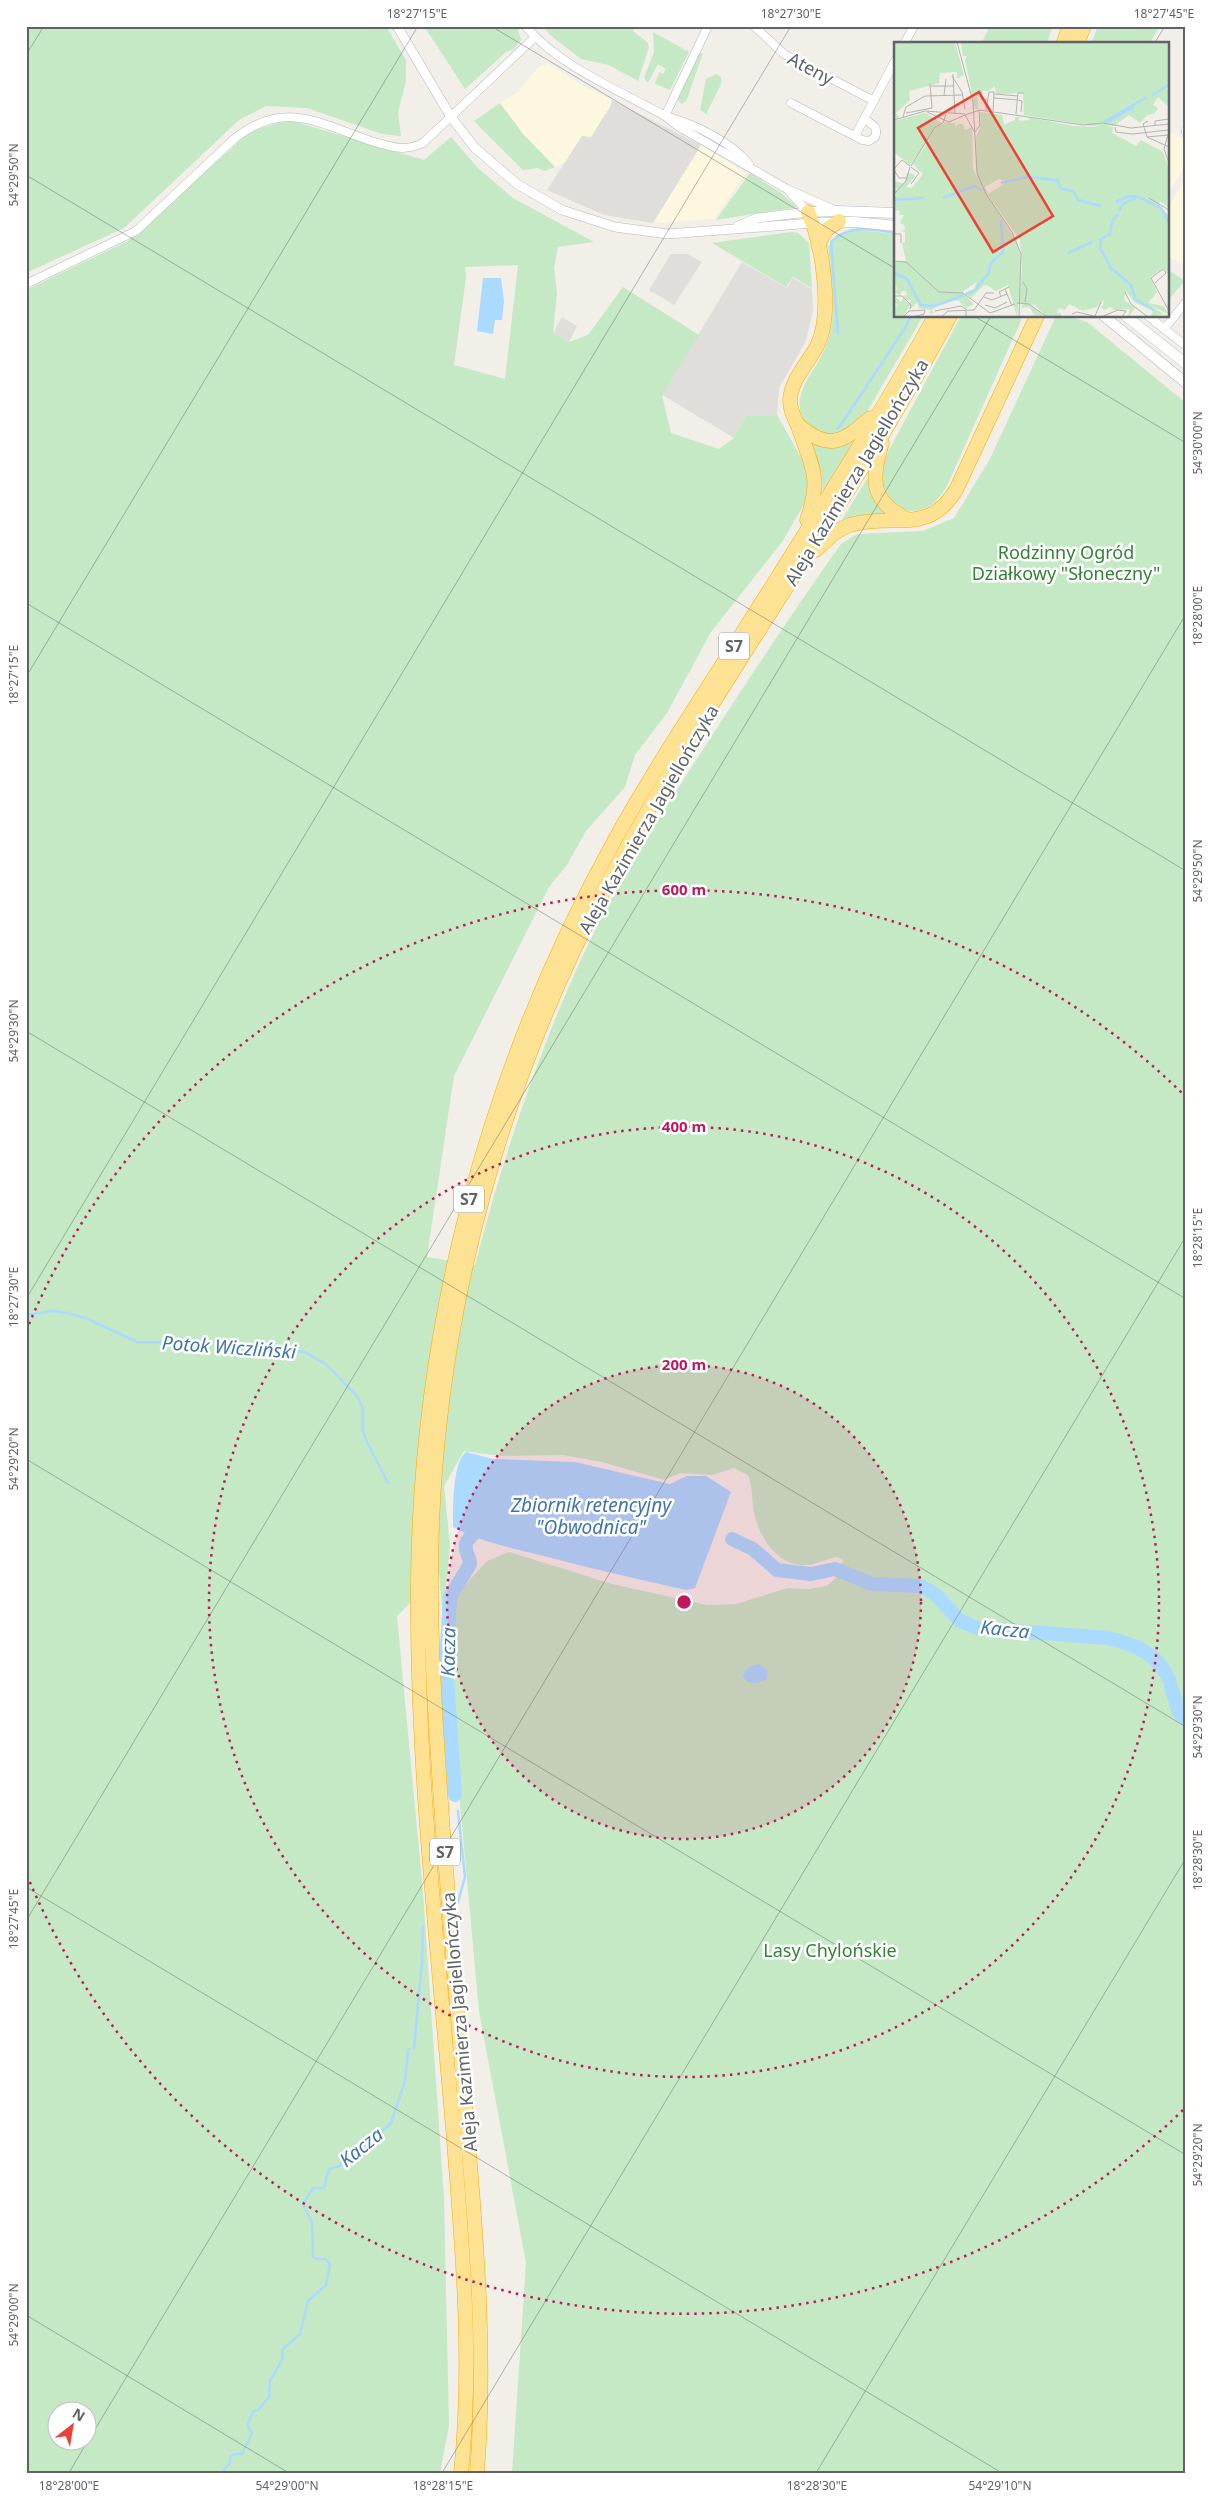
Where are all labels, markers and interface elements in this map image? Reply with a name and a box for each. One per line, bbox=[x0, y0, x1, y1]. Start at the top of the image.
text: 18°27'15"E bbox=[387, 5, 447, 22]
text: 18°27'30"E bbox=[761, 5, 821, 22]
text: 18°27'45"E bbox=[1134, 5, 1194, 22]
inset map bbox=[894, 42, 1170, 318]
street label: Ateny bbox=[784, 46, 839, 90]
text: 54°29'50"N bbox=[5, 143, 22, 207]
street label: Aleja Kazimierza Jagiellończyka bbox=[779, 354, 933, 590]
text: 54°30'00"N bbox=[1189, 411, 1206, 475]
park label: Rodzinny Ogród Działkowy "Słoneczny" bbox=[972, 540, 1160, 585]
text: 18°28'00"E bbox=[1189, 586, 1206, 646]
road number: S7 bbox=[719, 632, 749, 659]
text: 18°27'15"E bbox=[5, 645, 22, 705]
street label: Aleja Kazimierza Jagiellończyka bbox=[572, 700, 724, 938]
text: 54°29'50"N bbox=[1189, 839, 1206, 903]
text: 600 m bbox=[662, 879, 706, 899]
text: 54°29'30"N bbox=[5, 999, 22, 1063]
text: 400 m bbox=[662, 1116, 706, 1136]
road number: S7 bbox=[454, 1186, 484, 1212]
text: 18°28'15"E bbox=[1189, 1208, 1206, 1268]
text: 18°27'30"E bbox=[5, 1267, 22, 1327]
water label: Potok Wiczliński bbox=[161, 1329, 298, 1365]
text: 200 m bbox=[662, 1354, 706, 1374]
text: 54°29'20"N bbox=[5, 1427, 22, 1491]
water label: Zbiornik retencyjny "Obwodnica" bbox=[510, 1492, 672, 1540]
centre of rings bbox=[675, 1593, 693, 1611]
water label: Kacza bbox=[979, 1613, 1031, 1645]
water label: Kacza bbox=[435, 1627, 461, 1677]
text: 54°29'30"N bbox=[1189, 1695, 1206, 1759]
text: 18°28'30"E bbox=[1189, 1830, 1206, 1890]
road number: S7 bbox=[430, 1838, 460, 1865]
text: 18°27'45"E bbox=[5, 1889, 22, 1949]
street label: Aleja Kazimierza Jagiellończyka bbox=[436, 1891, 482, 2153]
park label: Lasy Chylońskie bbox=[763, 1938, 897, 1962]
water label: Kacza bbox=[334, 2121, 389, 2173]
text: 54°29'20"N bbox=[1189, 2123, 1206, 2187]
text: 54°29'00"N bbox=[5, 2283, 22, 2347]
north arrow bbox=[48, 2402, 98, 2452]
text: N bbox=[69, 2403, 89, 2426]
text: 18°28'00"E bbox=[39, 2477, 99, 2494]
text: 54°29'00"N bbox=[255, 2477, 319, 2494]
text: 18°28'15"E bbox=[413, 2477, 473, 2494]
text: 18°28'30"E bbox=[787, 2477, 847, 2494]
text: 54°29'10"N bbox=[968, 2477, 1032, 2494]

